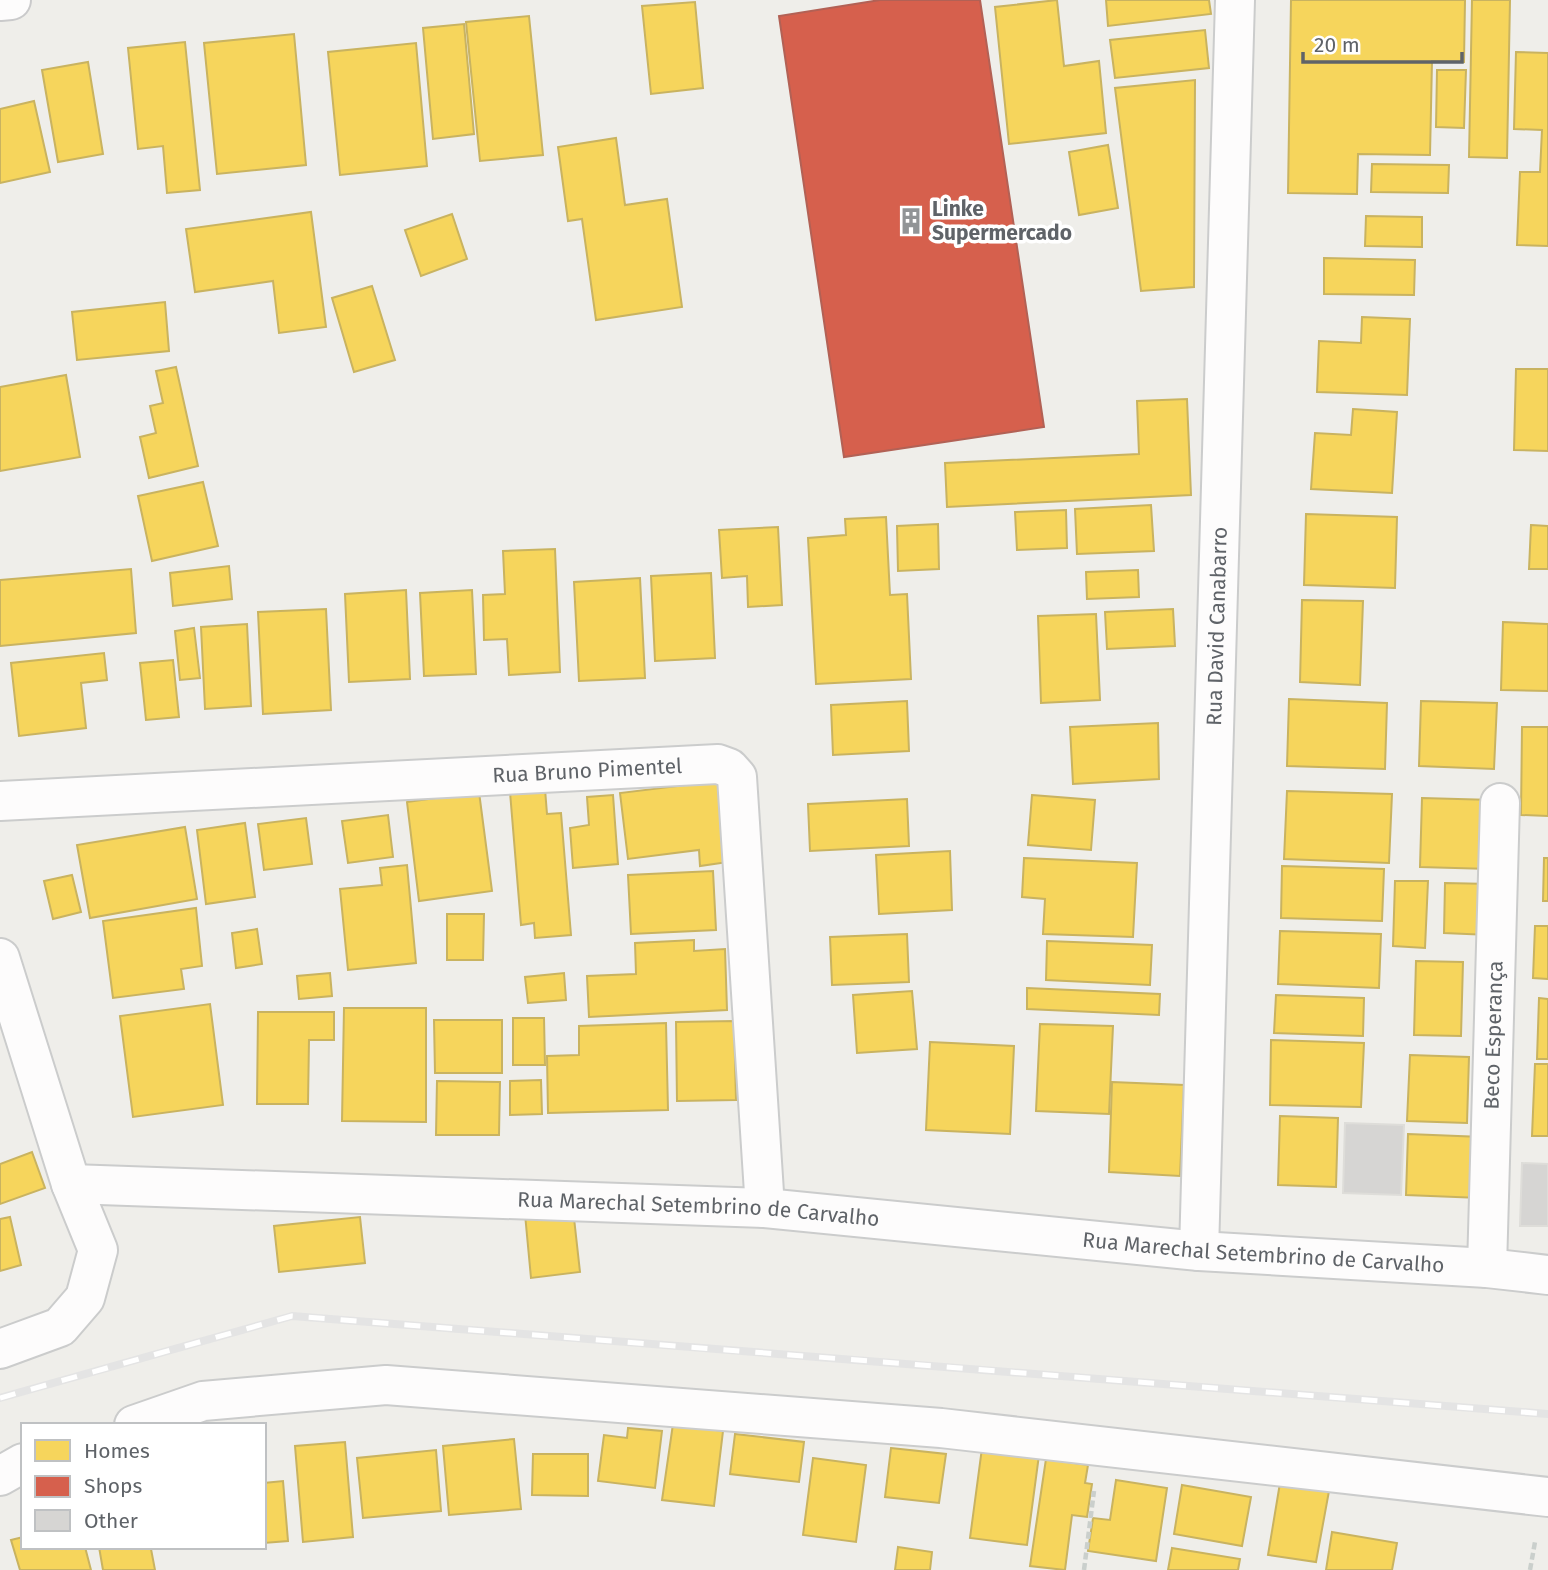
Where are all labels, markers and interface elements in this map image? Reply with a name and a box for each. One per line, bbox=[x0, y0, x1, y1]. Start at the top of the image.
scale bar bbox=[1303, 21, 1462, 65]
text: 20 m bbox=[1314, 32, 1360, 58]
place label: Linke Supermercado bbox=[932, 196, 1072, 246]
building icon: Linke Supermercado bbox=[896, 206, 926, 236]
street label: Rua David Canabarro bbox=[1201, 526, 1233, 726]
street label: Rua Bruno Pimentel bbox=[492, 753, 683, 789]
street label: Beco Esperança bbox=[1478, 960, 1509, 1110]
street label: Rua Marechal Setembrino de Carvalho bbox=[517, 1186, 881, 1232]
street label: Rua Marechal Setembrino de Carvalho bbox=[1081, 1227, 1445, 1278]
legend bbox=[21, 1423, 266, 1549]
text: Homes bbox=[84, 1438, 150, 1464]
text: Shops bbox=[84, 1473, 142, 1499]
text: Other bbox=[84, 1508, 138, 1534]

